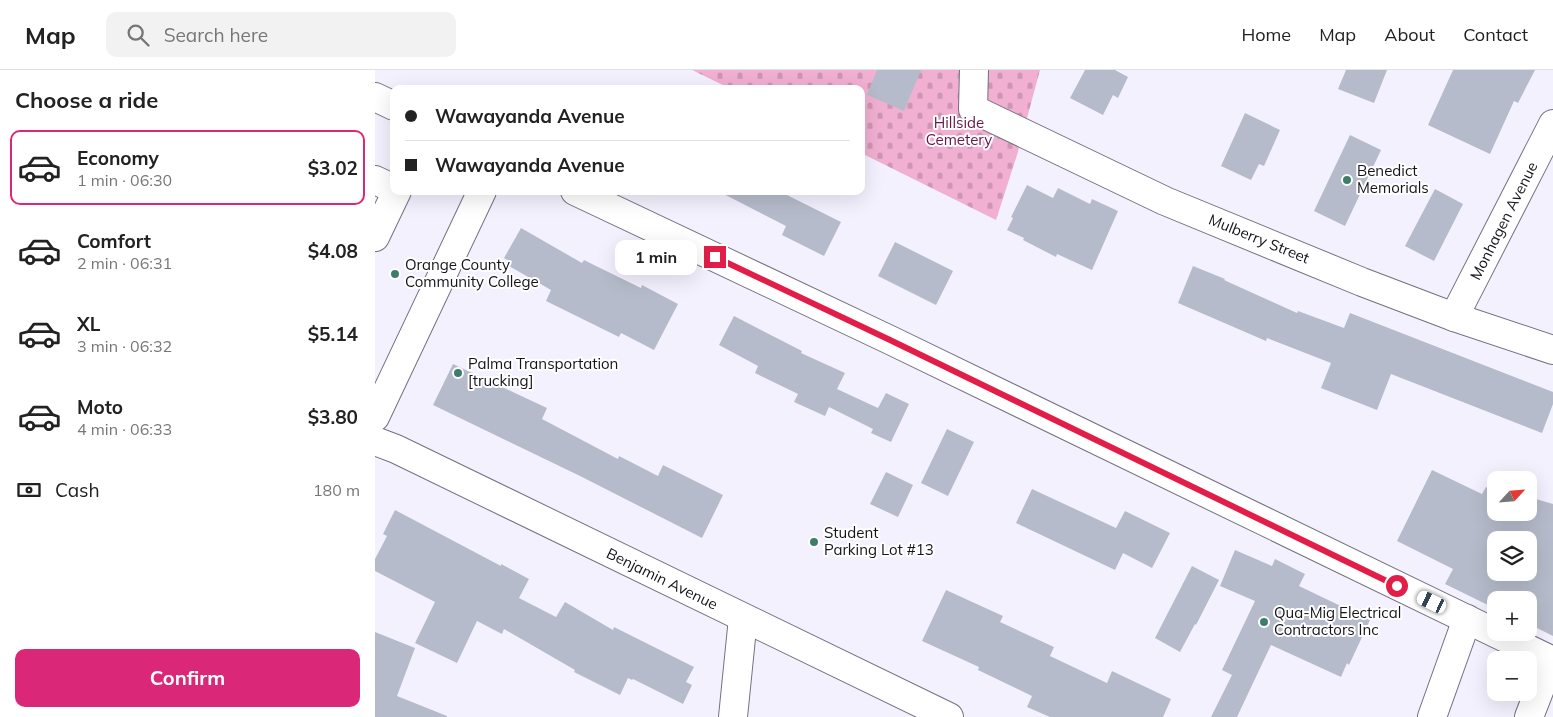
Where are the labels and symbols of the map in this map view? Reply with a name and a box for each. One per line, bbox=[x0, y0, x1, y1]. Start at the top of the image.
park label: Hillside Cemetery bbox=[926, 113, 992, 149]
street label: Monhagen Avenue bbox=[1466, 158, 1542, 283]
place label: Benedict Memorials bbox=[1357, 161, 1429, 197]
marker: Benedict Memorials bbox=[1341, 174, 1353, 186]
street label: Mulberry Street bbox=[1206, 210, 1312, 267]
callout: 1 min bbox=[615, 240, 697, 274]
route end bbox=[704, 246, 726, 268]
place label: Orange County Community College bbox=[405, 255, 539, 291]
marker: Orange County Community College bbox=[389, 268, 401, 280]
place label: Palma Transportation [trucking] bbox=[468, 354, 618, 390]
marker: Palma Transportation [trucking] bbox=[452, 367, 464, 379]
north arrow bbox=[1487, 471, 1537, 521]
place label: Student Parking Lot #13 bbox=[824, 523, 934, 559]
marker: Student Parking Lot #13 bbox=[808, 536, 820, 548]
street label: Benjamin Avenue bbox=[603, 543, 721, 614]
route start bbox=[1386, 575, 1408, 597]
car bbox=[1415, 589, 1448, 615]
place label: Qua-Mig Electrical Contractors Inc bbox=[1274, 603, 1401, 639]
marker: Qua-Mig Electrical Contractors Inc bbox=[1258, 616, 1270, 628]

